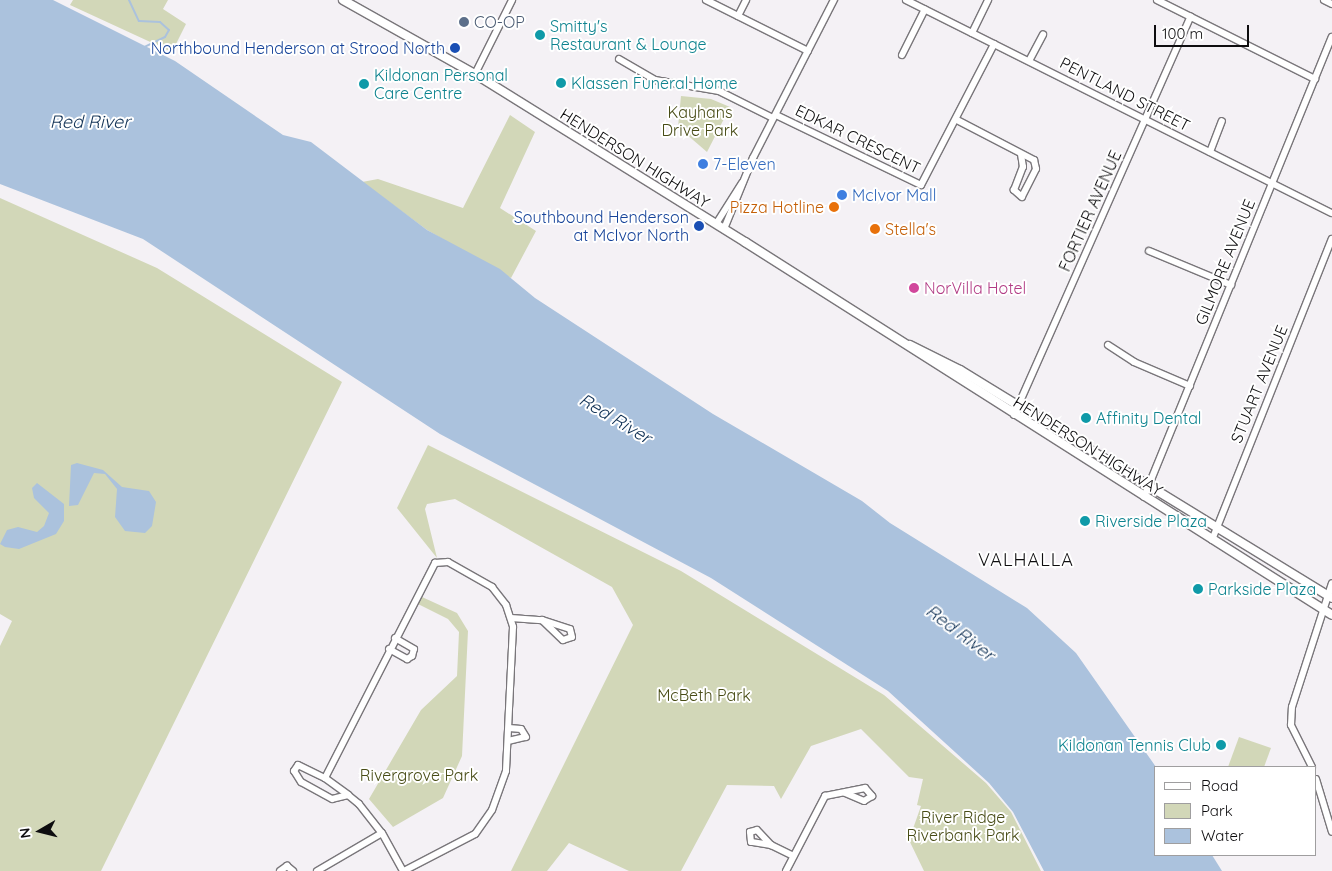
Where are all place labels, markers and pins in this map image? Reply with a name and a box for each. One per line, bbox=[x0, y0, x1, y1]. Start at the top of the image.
place label: CO-OP bbox=[474, 12, 525, 32]
marker: CO-OP bbox=[458, 16, 470, 28]
place label: Smitty's Restaurant & Lounge bbox=[550, 16, 706, 54]
marker: Smitty's Restaurant & Lounge bbox=[534, 29, 546, 41]
place label: Northbound Henderson at Strood North bbox=[151, 38, 445, 58]
marker: Northbound Henderson at Strood North bbox=[449, 42, 461, 54]
place label: Kildonan Personal Care Centre bbox=[374, 65, 508, 103]
place label: Klassen Funeral Home bbox=[571, 73, 738, 93]
marker: Klassen Funeral Home bbox=[555, 77, 567, 89]
marker: Kildonan Personal Care Centre bbox=[358, 78, 370, 90]
place label: 7-Eleven bbox=[713, 154, 776, 174]
marker: 7-Eleven bbox=[697, 158, 709, 170]
place label: McIvor Mall bbox=[852, 185, 936, 205]
marker: McIvor Mall bbox=[836, 189, 848, 201]
place label: Pizza Hotline bbox=[730, 197, 824, 217]
marker: Pizza Hotline bbox=[828, 201, 840, 213]
place label: Southbound Henderson at McIvor North bbox=[514, 207, 689, 245]
place label: Stella's bbox=[885, 219, 936, 239]
marker: Southbound Henderson at McIvor North bbox=[693, 220, 705, 232]
marker: Stella's bbox=[869, 223, 881, 235]
place label: NorVilla Hotel bbox=[924, 278, 1026, 298]
marker: NorVilla Hotel bbox=[908, 282, 920, 294]
place label: Affinity Dental bbox=[1096, 408, 1202, 428]
marker: Affinity Dental bbox=[1080, 412, 1092, 424]
place label: Riverside Plaza bbox=[1095, 511, 1207, 531]
marker: Riverside Plaza bbox=[1079, 515, 1091, 527]
place label: Parkside Plaza bbox=[1208, 579, 1316, 599]
marker: Parkside Plaza bbox=[1192, 583, 1204, 595]
place label: Kildonan Tennis Club bbox=[1058, 735, 1211, 755]
marker: Kildonan Tennis Club bbox=[1215, 739, 1227, 751]

